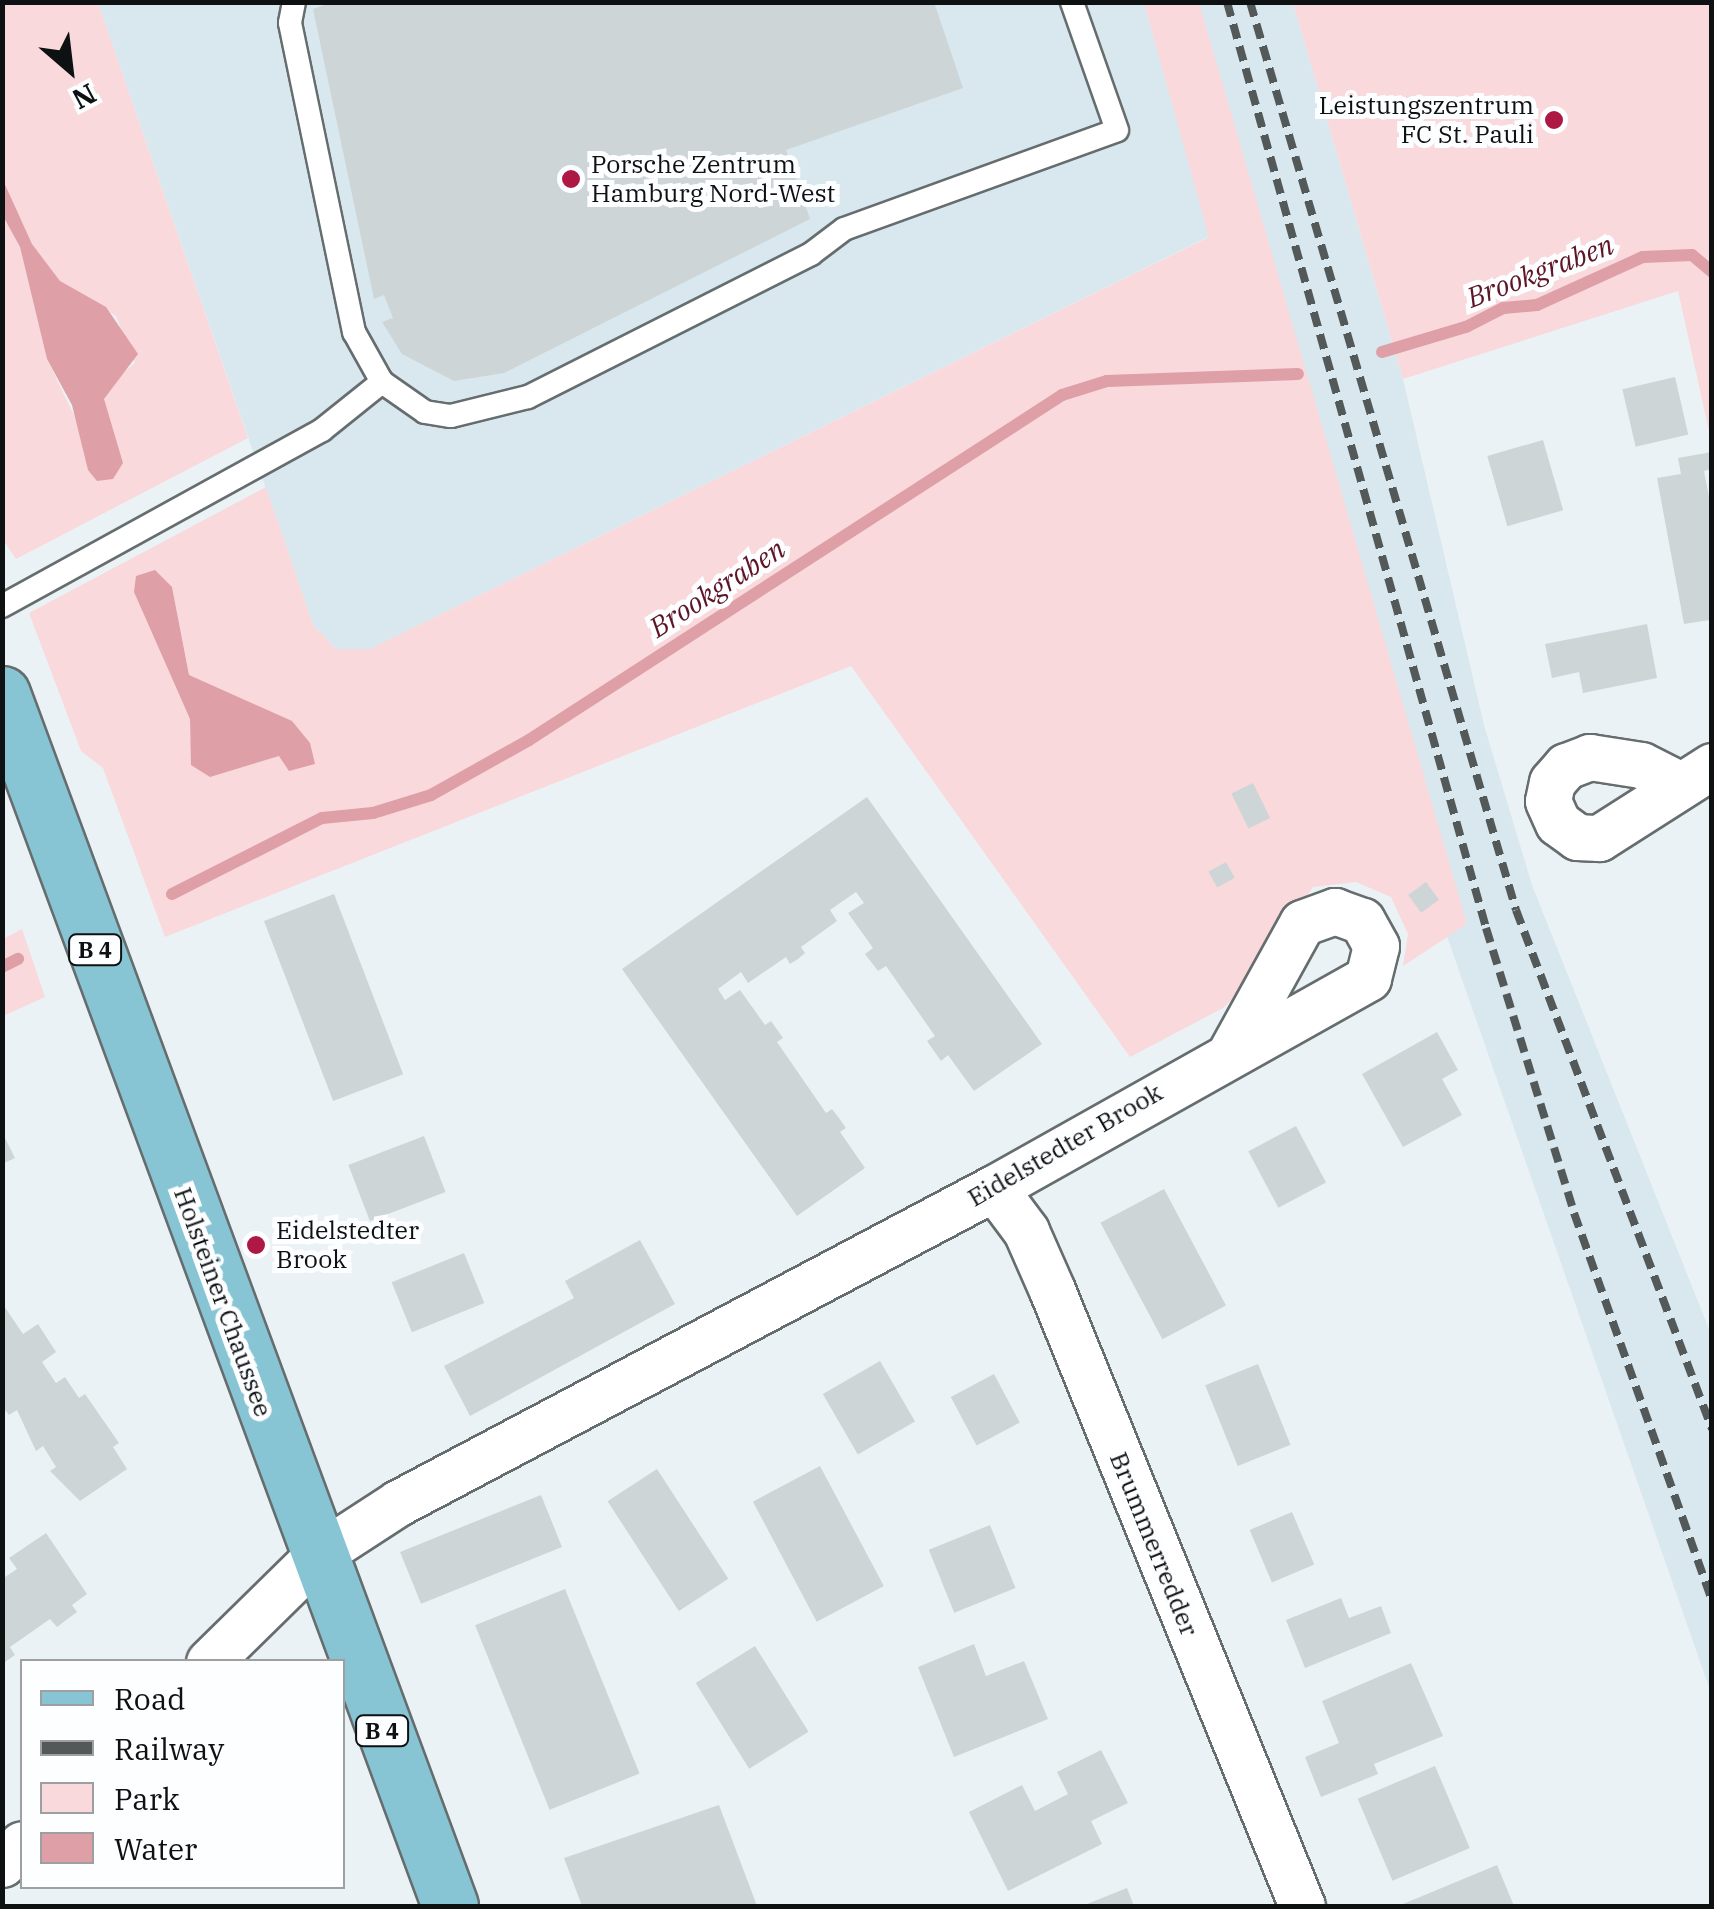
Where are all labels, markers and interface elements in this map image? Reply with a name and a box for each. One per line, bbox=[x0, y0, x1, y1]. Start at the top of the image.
north arrow bbox=[20, 20, 120, 120]
text: N bbox=[66, 75, 103, 118]
place label: Leistungszentrum FC St. Pauli bbox=[1319, 91, 1534, 150]
marker: Leistungszentrum FC St. Pauli bbox=[1543, 109, 1565, 131]
place label: Porsche Zentrum Hamburg Nord-West bbox=[591, 150, 835, 209]
marker: Porsche Zentrum Hamburg Nord-West bbox=[560, 168, 582, 190]
water label: Brookgraben bbox=[1462, 228, 1618, 314]
water label: Brookgraben bbox=[643, 532, 791, 644]
road number: B 4 bbox=[68, 933, 122, 967]
street label: Eidelstedter Brook bbox=[962, 1077, 1168, 1213]
street label: Holsteiner Chaussee bbox=[168, 1183, 278, 1421]
place label: Eidelstedter Brook bbox=[276, 1216, 419, 1275]
marker: Eidelstedter Brook bbox=[245, 1234, 267, 1256]
street label: Brummerredder bbox=[1103, 1448, 1205, 1640]
legend bbox=[20, 1659, 345, 1889]
text: Road bbox=[114, 1679, 186, 1718]
road number: B 4 bbox=[354, 1714, 410, 1748]
text: Railway bbox=[114, 1729, 224, 1768]
text: Park bbox=[114, 1779, 180, 1818]
text: Water bbox=[114, 1829, 197, 1868]

